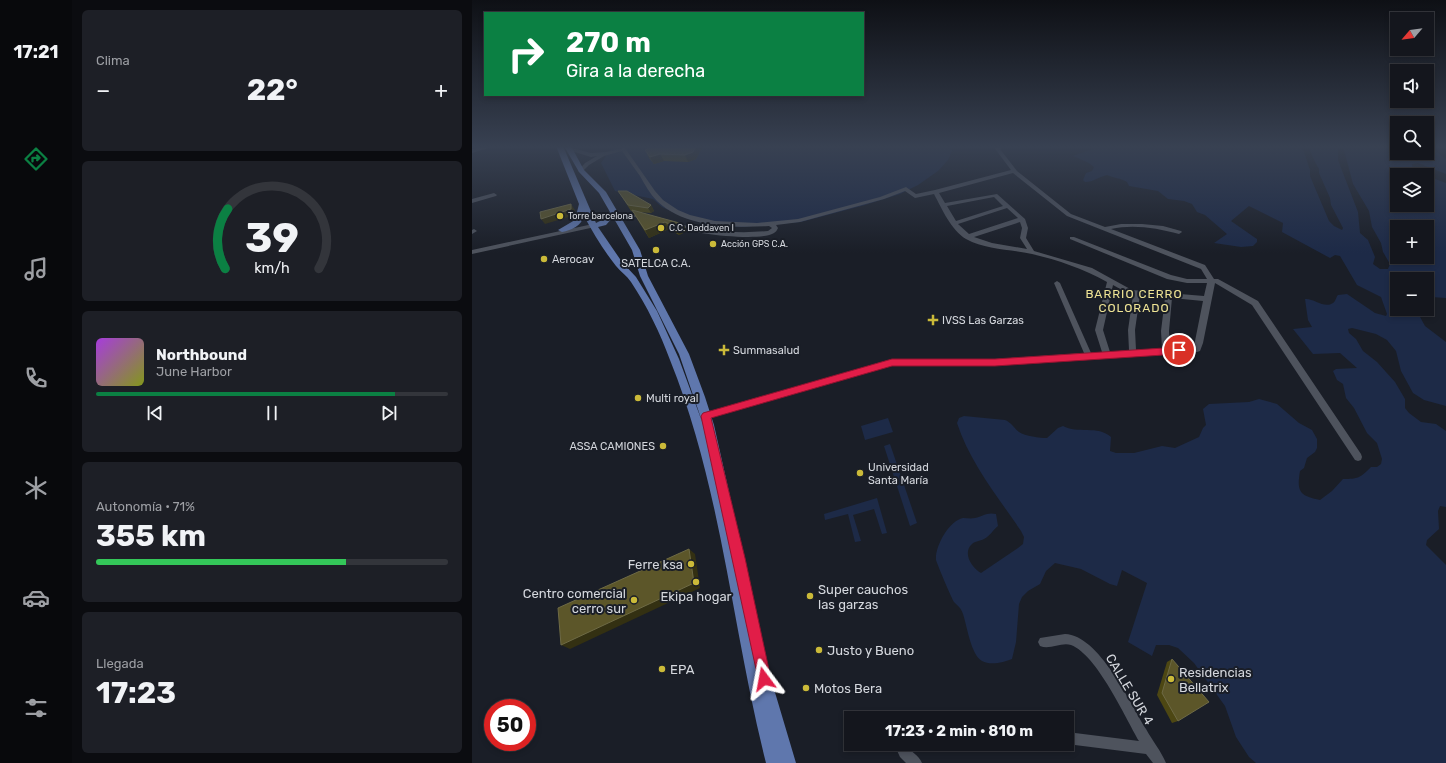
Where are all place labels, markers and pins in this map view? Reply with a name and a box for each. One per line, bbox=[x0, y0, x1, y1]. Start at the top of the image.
marker: Torre barcelona bbox=[555, 211, 565, 221]
place label: Torre barcelona bbox=[568, 211, 633, 221]
marker: C.C. Daddaven I bbox=[656, 223, 666, 233]
place label: C.C. Daddaven I bbox=[669, 223, 734, 233]
marker: Acción GPS C.A. bbox=[708, 239, 718, 249]
place label: Acción GPS C.A. bbox=[721, 239, 788, 249]
marker: SATELCA C.A. bbox=[651, 245, 661, 255]
place label: Aerocav bbox=[552, 253, 594, 266]
marker: Aerocav bbox=[539, 254, 549, 264]
place label: SATELCA C.A. bbox=[621, 257, 691, 270]
marker: IVSS Las Garzas bbox=[927, 314, 939, 326]
place label: IVSS Las Garzas bbox=[942, 314, 1024, 327]
pin bbox=[1162, 333, 1196, 367]
marker: Summasalud bbox=[718, 344, 730, 356]
place label: Summasalud bbox=[733, 344, 800, 357]
place label: Multi royal bbox=[646, 392, 698, 405]
marker: Multi royal bbox=[633, 393, 643, 403]
place label: ASSA CAMIONES bbox=[569, 440, 655, 453]
marker: ASSA CAMIONES bbox=[658, 441, 668, 451]
place label: Universidad Santa María bbox=[868, 461, 929, 487]
marker: Universidad Santa María bbox=[855, 468, 865, 478]
place label: Ferre ksa bbox=[628, 557, 683, 572]
marker: Ferre ksa bbox=[686, 559, 696, 569]
marker: Ekipa hogar bbox=[691, 577, 701, 587]
place label: Super cauchos las garzas bbox=[818, 582, 909, 613]
place label: Centro comercial cerro sur bbox=[523, 586, 626, 616]
place label: Ekipa hogar bbox=[660, 589, 732, 605]
marker: Super cauchos las garzas bbox=[805, 591, 815, 601]
marker: Centro comercial cerro sur bbox=[629, 595, 639, 605]
place label: Justo y Bueno bbox=[827, 643, 914, 658]
marker: Justo y Bueno bbox=[814, 645, 824, 655]
place label: EPA bbox=[670, 662, 695, 677]
marker: EPA bbox=[657, 664, 667, 674]
place label: Residencias Bellatrix bbox=[1179, 665, 1252, 695]
marker: Residencias Bellatrix bbox=[1166, 674, 1176, 684]
place label: Motos Bera bbox=[814, 681, 882, 696]
marker: Motos Bera bbox=[801, 683, 811, 693]

